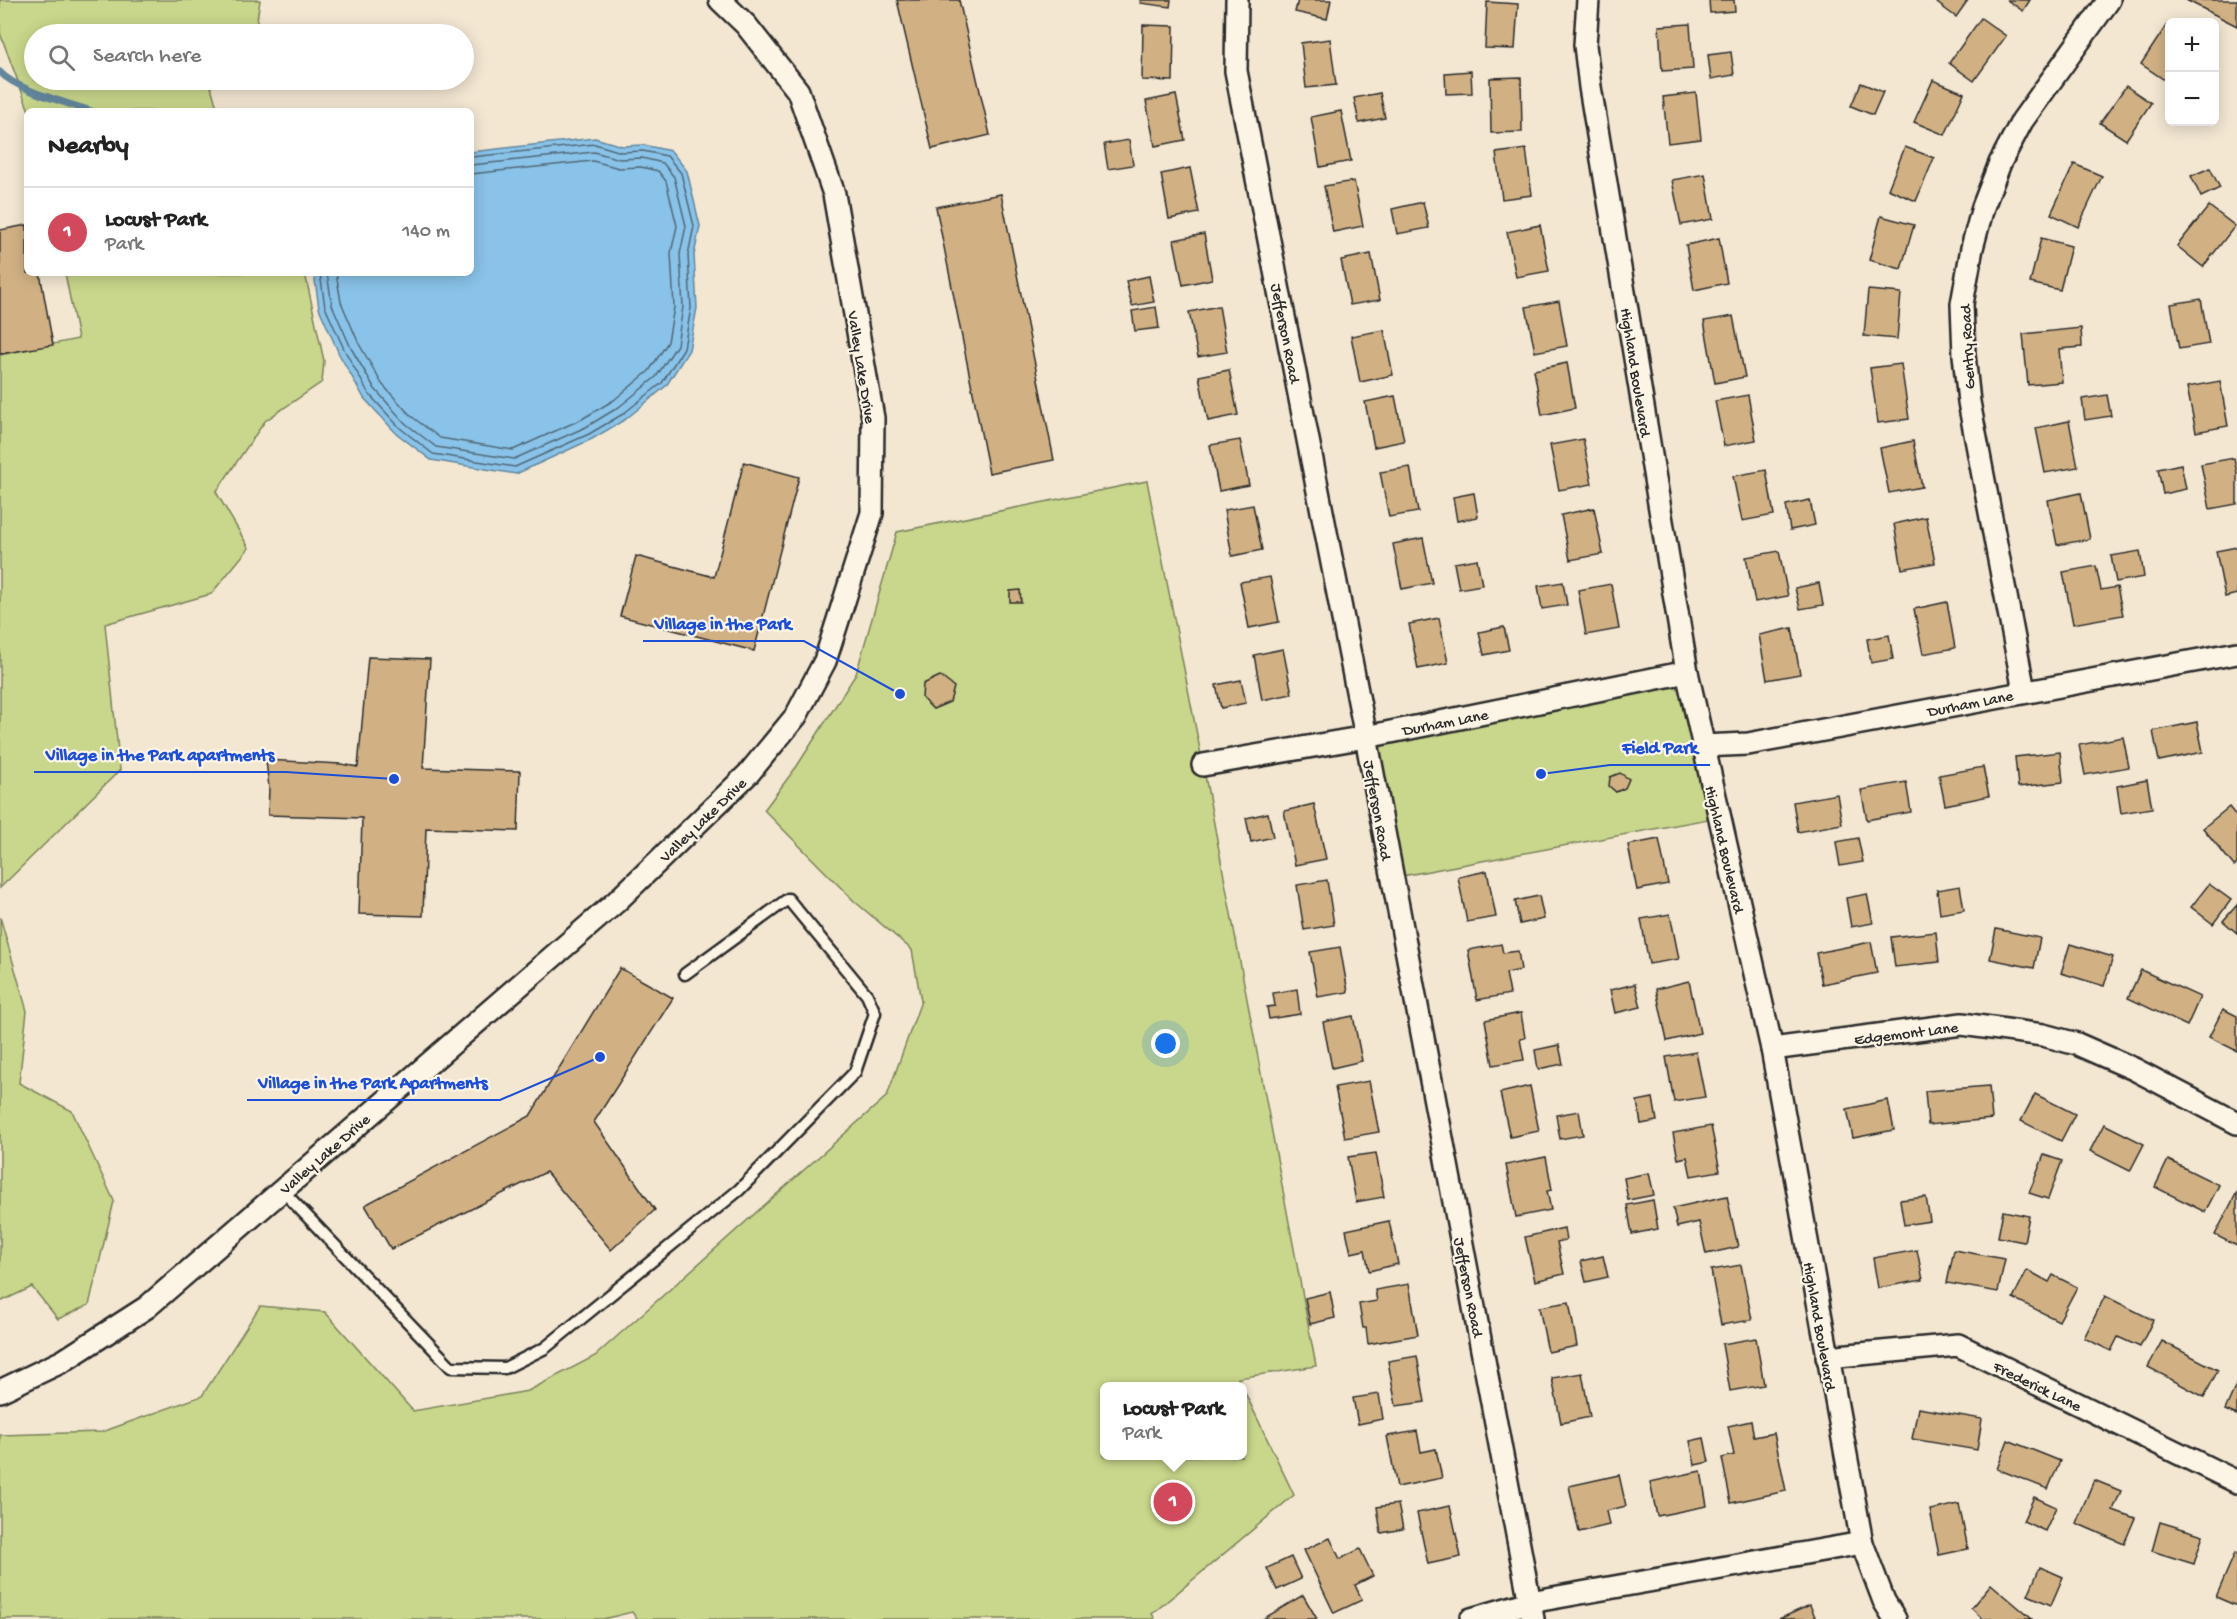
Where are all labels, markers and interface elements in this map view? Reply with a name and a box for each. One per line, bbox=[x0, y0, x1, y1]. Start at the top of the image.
map controls bbox=[2165, 18, 2219, 126]
button: + bbox=[2165, 18, 2219, 72]
search box bbox=[24, 24, 474, 90]
icon: search bbox=[45, 41, 78, 74]
text: Search here bbox=[93, 44, 201, 70]
button: − bbox=[2165, 72, 2219, 126]
text: Nearby bbox=[48, 132, 129, 163]
text: Locust Park bbox=[105, 208, 207, 234]
text: 1 bbox=[63, 221, 72, 244]
text: 140 m bbox=[402, 221, 450, 244]
text: Park bbox=[105, 234, 143, 257]
street label: Jefferson Road bbox=[1265, 282, 1303, 387]
street label: Gentry Road bbox=[1958, 302, 1981, 390]
street label: Highland Boulevard bbox=[1614, 307, 1653, 440]
street label: Valley Lake Drive bbox=[841, 309, 878, 426]
callout: Village in the Park bbox=[643, 605, 804, 641]
text: Village in the Park bbox=[653, 615, 794, 636]
street label: Durham Lane bbox=[1925, 688, 2016, 723]
street label: Durham Lane bbox=[1400, 707, 1491, 742]
callout: Field Park bbox=[1610, 729, 1710, 765]
callout: Village in the Park apartments bbox=[34, 736, 286, 772]
text: Field Park bbox=[1621, 739, 1700, 760]
text: Village in the Park apartments bbox=[45, 746, 276, 767]
street label: Jefferson Road bbox=[1357, 759, 1394, 864]
street label: Valley Lake Drive bbox=[656, 775, 752, 868]
street label: Highland Boulevard bbox=[1699, 784, 1747, 917]
street label: Edgemont Lane bbox=[1853, 1020, 1960, 1051]
your location bbox=[1151, 1029, 1180, 1058]
callout: Village in the Park Apartments bbox=[247, 1064, 500, 1100]
text: Village in the Park Apartments bbox=[257, 1074, 489, 1095]
street label: Valley Lake Drive bbox=[276, 1111, 376, 1201]
street label: Jefferson Road bbox=[1448, 1236, 1486, 1341]
street label: Highland Boulevard bbox=[1797, 1261, 1838, 1394]
street label: Frederick Lane bbox=[1988, 1358, 2084, 1418]
popup bbox=[1100, 1382, 1247, 1460]
text: Locust Park bbox=[1123, 1397, 1224, 1423]
text: Park bbox=[1123, 1423, 1161, 1446]
pin: 1 bbox=[1154, 1480, 1192, 1524]

